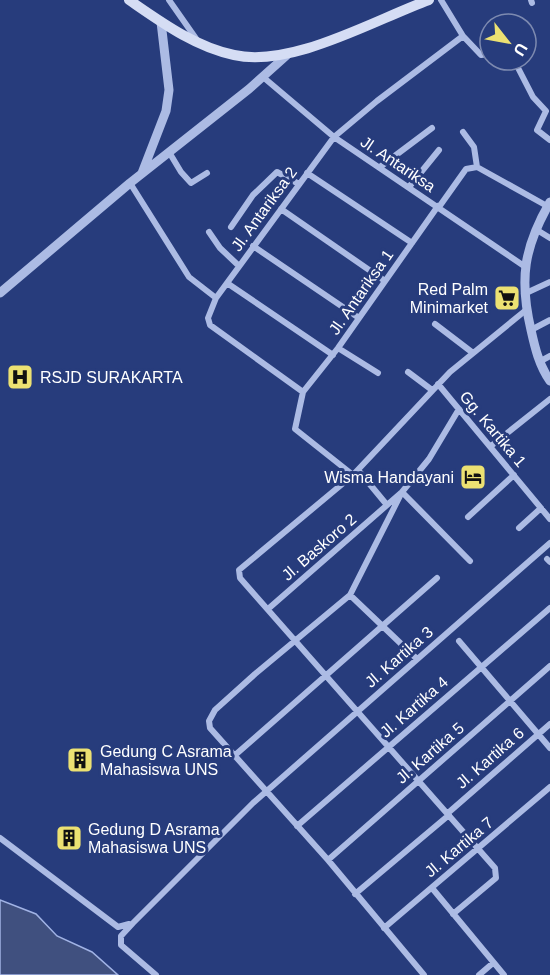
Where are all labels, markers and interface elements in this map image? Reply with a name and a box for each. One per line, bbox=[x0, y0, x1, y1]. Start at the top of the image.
north arrow bbox=[478, 12, 538, 72]
text: U bbox=[510, 40, 531, 59]
street label: Jl. Antariksa bbox=[357, 133, 439, 195]
street label: Jl. Antariksa 2 bbox=[228, 164, 300, 254]
street label: Jl. Antariksa 1 bbox=[325, 246, 397, 338]
place label: Red Palm Minimarket bbox=[410, 281, 489, 316]
supermarket icon: Red Palm Minimarket bbox=[492, 283, 522, 313]
hospital icon: RSJD SURAKARTA bbox=[5, 362, 35, 392]
place label: RSJD SURAKARTA bbox=[40, 369, 183, 386]
street label: Gg. Kartika 1 bbox=[456, 388, 530, 470]
hotel icon: Wisma Handayani bbox=[458, 462, 488, 492]
place label: Wisma Handayani bbox=[324, 469, 454, 486]
street label: Jl. Baskoro 2 bbox=[279, 510, 360, 584]
street label: Jl. Kartika 3 bbox=[362, 623, 436, 691]
street label: Jl. Kartika 4 bbox=[377, 673, 451, 741]
street label: Jl. Kartika 5 bbox=[393, 719, 467, 787]
street label: Jl. Kartika 6 bbox=[453, 724, 527, 792]
place label: Gedung C Asrama Mahasiswa UNS bbox=[100, 743, 232, 778]
building icon: Gedung C Asrama Mahasiswa UNS bbox=[65, 745, 95, 775]
street label: Jl. Kartika 7 bbox=[422, 814, 497, 880]
place label: Gedung D Asrama Mahasiswa UNS bbox=[88, 821, 220, 856]
building icon: Gedung D Asrama Mahasiswa UNS bbox=[54, 823, 84, 853]

